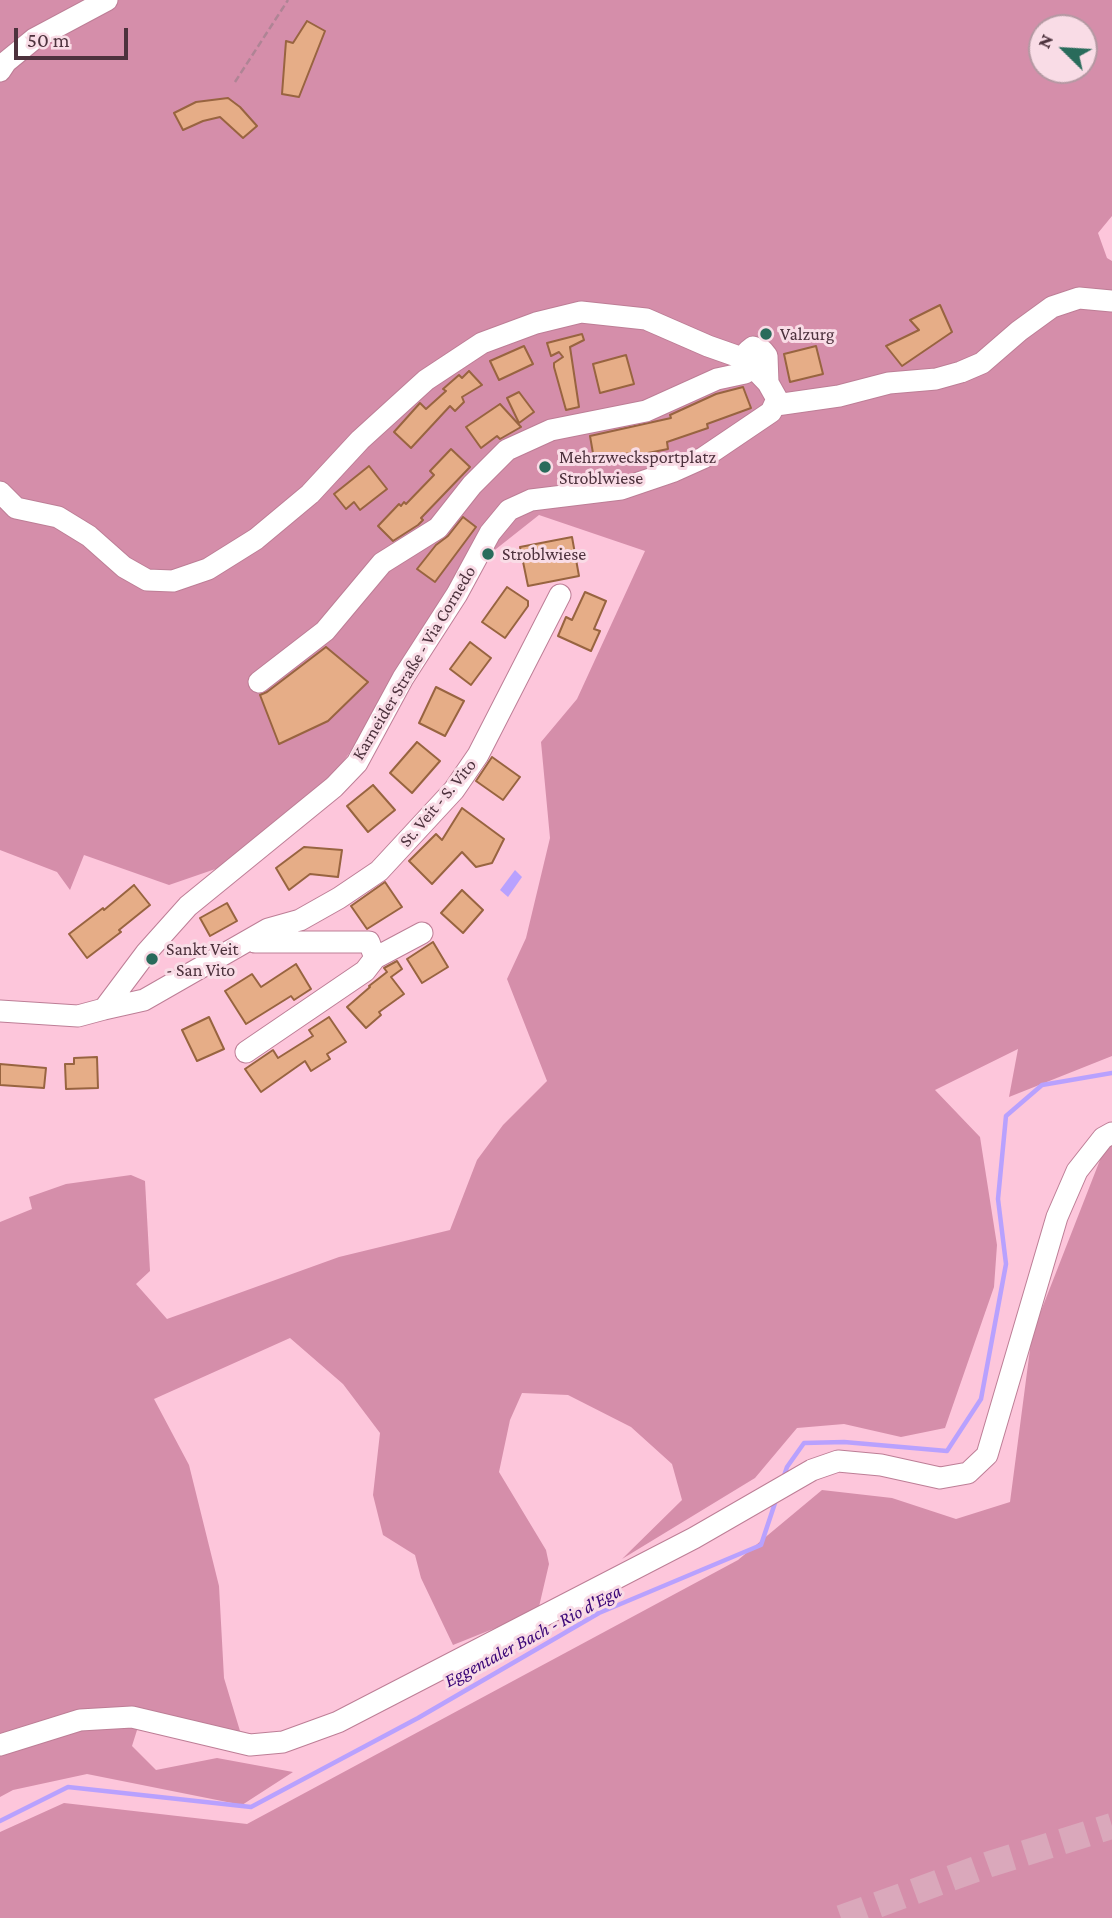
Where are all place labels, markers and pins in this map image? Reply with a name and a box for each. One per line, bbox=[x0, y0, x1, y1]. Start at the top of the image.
place label: Valzurg bbox=[780, 323, 834, 345]
marker: Valzurg bbox=[758, 326, 774, 342]
place label: Mehrzwecksportplatz Stroblwiese bbox=[559, 446, 716, 489]
marker: Mehrzwecksportplatz Stroblwiese bbox=[537, 459, 553, 475]
place label: Stroblwiese bbox=[502, 543, 586, 565]
marker: Stroblwiese bbox=[480, 546, 496, 562]
place label: Sankt Veit - San Vito bbox=[166, 938, 238, 981]
marker: Sankt Veit - San Vito bbox=[144, 951, 160, 967]

